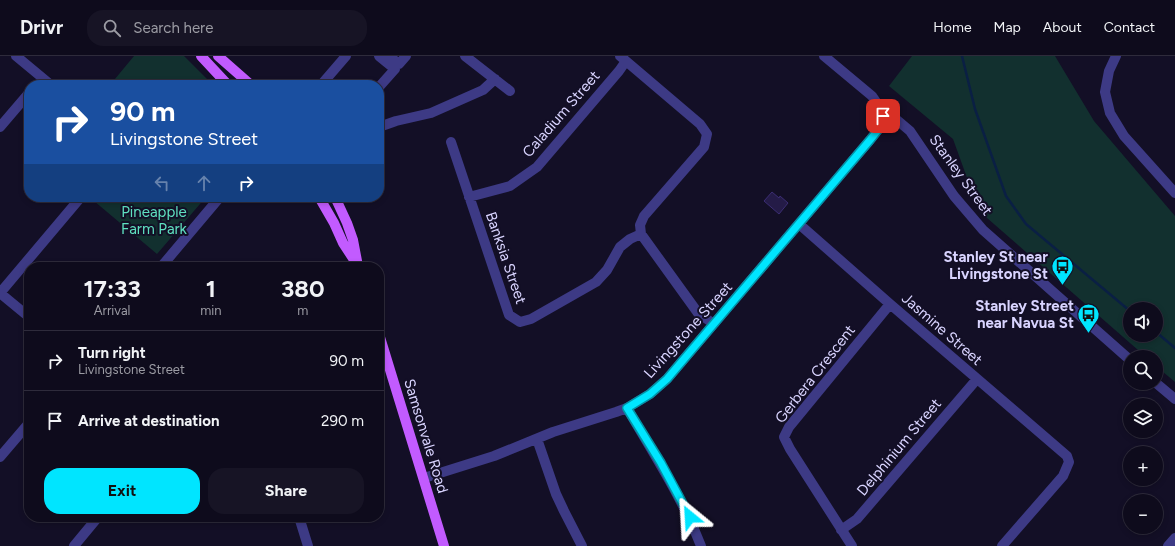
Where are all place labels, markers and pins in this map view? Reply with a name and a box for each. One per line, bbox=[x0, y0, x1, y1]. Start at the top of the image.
pin bbox=[866, 99, 900, 133]
place label: Stanley St near Livingstone St bbox=[943, 248, 1048, 283]
bus stop icon: Stanley St near Livingstone St bbox=[1050, 253, 1076, 286]
place label: Stanley Street near Navua St bbox=[975, 297, 1074, 332]
bus stop icon: Stanley Street near Navua St bbox=[1076, 302, 1102, 335]

